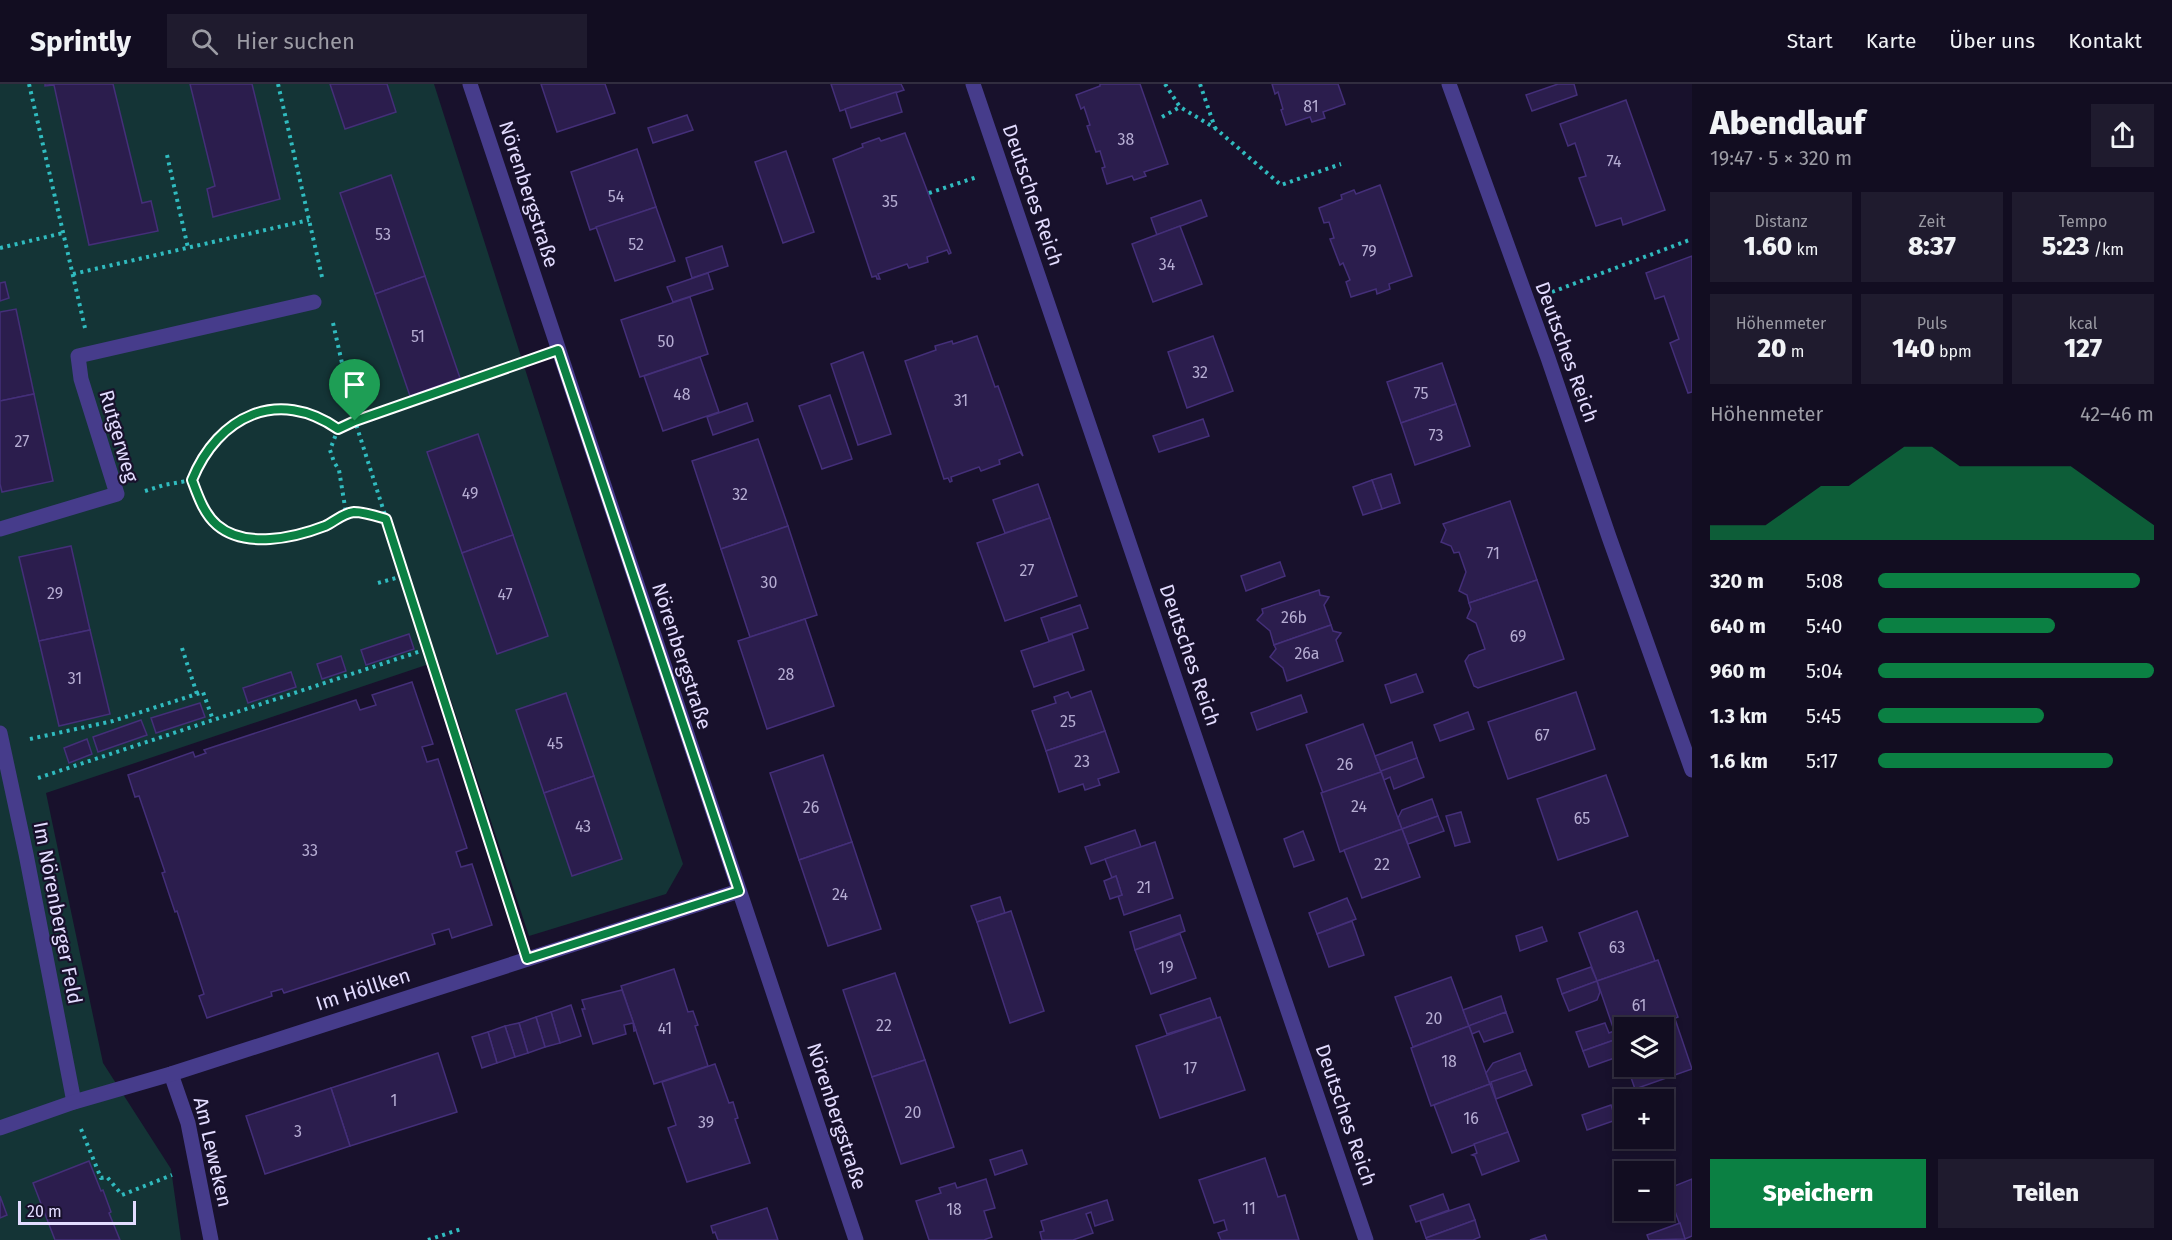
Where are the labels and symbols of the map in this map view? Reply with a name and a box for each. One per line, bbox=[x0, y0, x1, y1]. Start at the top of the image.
house number: 81 bbox=[1303, 97, 1319, 116]
street label: Nörenbergstraße bbox=[494, 118, 564, 270]
street label: Deutsches Reich bbox=[997, 121, 1069, 269]
house number: 38 bbox=[1118, 130, 1135, 149]
house number: 74 bbox=[1607, 152, 1622, 171]
house number: 54 bbox=[608, 187, 625, 206]
house number: 35 bbox=[882, 192, 898, 211]
house number: 53 bbox=[375, 225, 391, 244]
house number: 52 bbox=[628, 235, 644, 254]
house number: 79 bbox=[1361, 242, 1377, 261]
house number: 34 bbox=[1159, 255, 1176, 274]
street label: Deutsches Reich bbox=[1530, 278, 1604, 426]
house number: 51 bbox=[411, 327, 425, 346]
house number: 50 bbox=[658, 332, 675, 351]
pin bbox=[329, 359, 380, 421]
house number: 32 bbox=[1192, 363, 1208, 382]
house number: 75 bbox=[1414, 384, 1428, 403]
house number: 48 bbox=[673, 385, 691, 404]
street label: Rutgerweg bbox=[94, 387, 144, 486]
house number: 31 bbox=[954, 391, 968, 410]
house number: 73 bbox=[1429, 426, 1443, 445]
house number: 27 bbox=[15, 432, 29, 451]
house number: 49 bbox=[462, 484, 478, 503]
house number: 32 bbox=[732, 485, 748, 504]
house number: 71 bbox=[1486, 544, 1500, 563]
house number: 27 bbox=[1020, 561, 1034, 580]
house number: 30 bbox=[761, 573, 778, 592]
street label: Nörenbergstraße bbox=[647, 580, 717, 732]
street label: Deutsches Reich bbox=[1154, 581, 1226, 729]
house number: 29 bbox=[47, 584, 63, 603]
house number: 47 bbox=[497, 585, 513, 604]
house number: 26b bbox=[1281, 608, 1307, 627]
house number: 69 bbox=[1510, 627, 1526, 646]
house number: 26a bbox=[1294, 644, 1320, 663]
house number: 28 bbox=[778, 665, 795, 684]
house number: 31 bbox=[68, 669, 82, 688]
house number: 25 bbox=[1060, 712, 1076, 731]
house number: 67 bbox=[1534, 726, 1550, 745]
house number: 45 bbox=[547, 734, 563, 753]
house number: 23 bbox=[1074, 752, 1090, 771]
house number: 26 bbox=[1337, 755, 1353, 774]
house number: 24 bbox=[1351, 797, 1367, 816]
house number: 26 bbox=[803, 798, 819, 817]
house number: 65 bbox=[1574, 809, 1590, 828]
house number: 43 bbox=[575, 817, 591, 836]
street label: Im Nörenberger Feld bbox=[29, 820, 87, 1006]
house number: 33 bbox=[302, 841, 318, 860]
house number: 22 bbox=[1374, 855, 1390, 874]
house number: 21 bbox=[1137, 878, 1151, 897]
house number: 24 bbox=[832, 885, 848, 904]
house number: 63 bbox=[1609, 938, 1625, 957]
house number: 19 bbox=[1158, 958, 1174, 977]
street label: Im Höllken bbox=[313, 962, 413, 1016]
house number: 61 bbox=[1632, 996, 1646, 1015]
house number: 20 bbox=[1426, 1009, 1442, 1028]
house number: 22 bbox=[876, 1016, 892, 1035]
house number: 41 bbox=[658, 1019, 672, 1038]
street label: Nörenbergstraße bbox=[802, 1040, 872, 1192]
street label: Deutsches Reich bbox=[1310, 1041, 1382, 1189]
house number: 18 bbox=[1441, 1052, 1457, 1071]
house number: 17 bbox=[1183, 1059, 1197, 1078]
house number: 1 bbox=[391, 1091, 397, 1110]
street label: Am Leweken bbox=[189, 1095, 237, 1209]
house number: 20 bbox=[905, 1103, 921, 1122]
house number: 16 bbox=[1463, 1109, 1479, 1128]
house number: 39 bbox=[698, 1113, 714, 1132]
house number: 3 bbox=[294, 1122, 302, 1141]
scale bar bbox=[18, 1198, 136, 1226]
house number: 11 bbox=[1242, 1199, 1256, 1218]
house number: 18 bbox=[946, 1200, 962, 1219]

